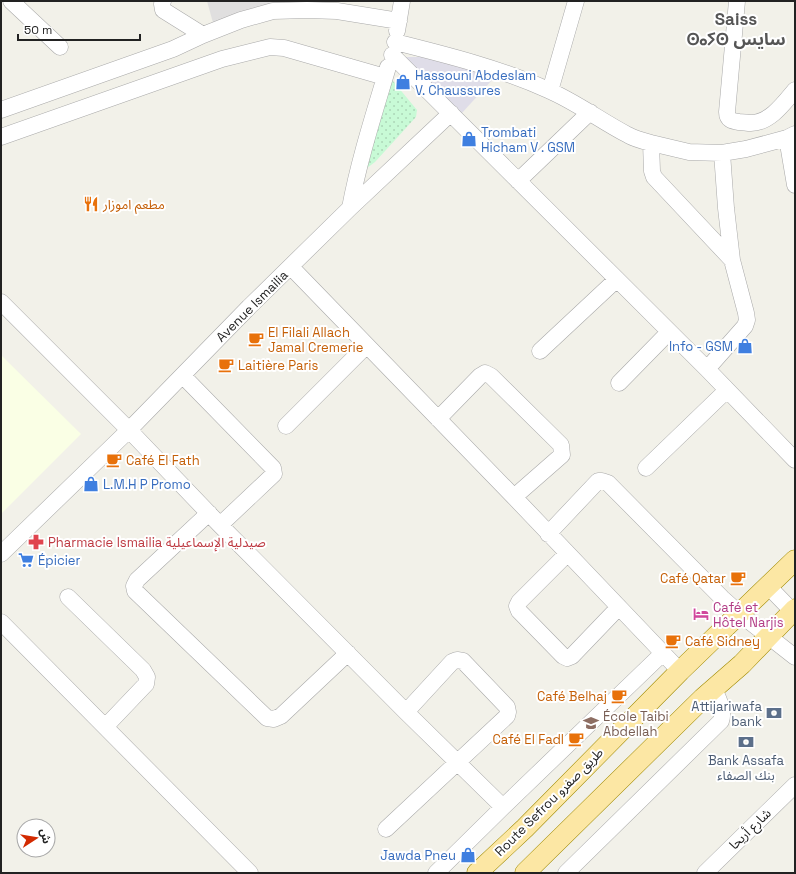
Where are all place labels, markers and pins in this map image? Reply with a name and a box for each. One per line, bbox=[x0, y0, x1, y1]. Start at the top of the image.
place label: Hassouni Abdeslam V. Chaussures bbox=[415, 67, 536, 99]
shop icon: Hassouni Abdeslam V. Chaussures bbox=[394, 73, 412, 91]
place label: Trombati Hicham V . GSM bbox=[481, 124, 575, 156]
shop icon: Trombati Hicham V . GSM bbox=[460, 130, 478, 148]
restaurant icon: مطعم اموزار bbox=[82, 195, 100, 213]
place label: مطعم اموزار bbox=[102, 196, 165, 215]
place label: El Filali Allach Jamal Cremerie bbox=[268, 324, 363, 356]
cafe icon: El Filali Allach Jamal Cremerie bbox=[247, 330, 265, 348]
shop icon: Info - GSM bbox=[736, 337, 754, 355]
place label: Info - GSM bbox=[669, 338, 733, 355]
cafe icon: Laitière Paris bbox=[217, 356, 235, 374]
place label: Laitière Paris bbox=[238, 357, 319, 374]
cafe icon: Café El Fath bbox=[105, 451, 123, 469]
place label: Café El Fath bbox=[126, 452, 200, 469]
shop icon: L.M.H P Promo bbox=[82, 475, 100, 493]
place label: L.M.H P Promo bbox=[103, 476, 191, 493]
pharmacy icon: Pharmacie Ismailia صيدلية الإسماعيلية bbox=[27, 533, 45, 551]
place label: Pharmacie Ismailia صيدلية الإسماعيلية bbox=[48, 534, 266, 552]
supermarket icon: Épicier bbox=[17, 551, 35, 569]
place label: Épicier bbox=[38, 552, 81, 569]
cafe icon: Café Qatar bbox=[729, 569, 747, 587]
place label: Café Qatar bbox=[660, 570, 726, 587]
place label: Café et Hôtel Narjis bbox=[713, 599, 784, 631]
hotel icon: Café et Hôtel Narjis bbox=[692, 605, 710, 623]
cafe icon: Café Sidney bbox=[664, 632, 682, 650]
place label: Café Sidney bbox=[685, 633, 760, 650]
cafe icon: Café Belhaj bbox=[610, 687, 628, 705]
place label: Café Belhaj bbox=[537, 688, 607, 705]
place label: Attijariwafa bank bbox=[691, 698, 763, 730]
bank icon: Attijariwafa bank bbox=[765, 704, 783, 722]
place label: École Taibi Abdellah bbox=[603, 708, 669, 740]
school or university icon: École Taibi Abdellah bbox=[582, 714, 600, 732]
cafe icon: Café El Fadl bbox=[567, 730, 585, 748]
place label: Café El Fadl bbox=[492, 731, 564, 748]
bank icon: Bank Assafa بنك الصفاء bbox=[737, 733, 755, 751]
place label: Bank Assafa بنك الصفاء bbox=[708, 752, 785, 784]
shop icon: Jawda Pneu bbox=[459, 846, 477, 864]
place label: Jawda Pneu bbox=[380, 847, 456, 864]

